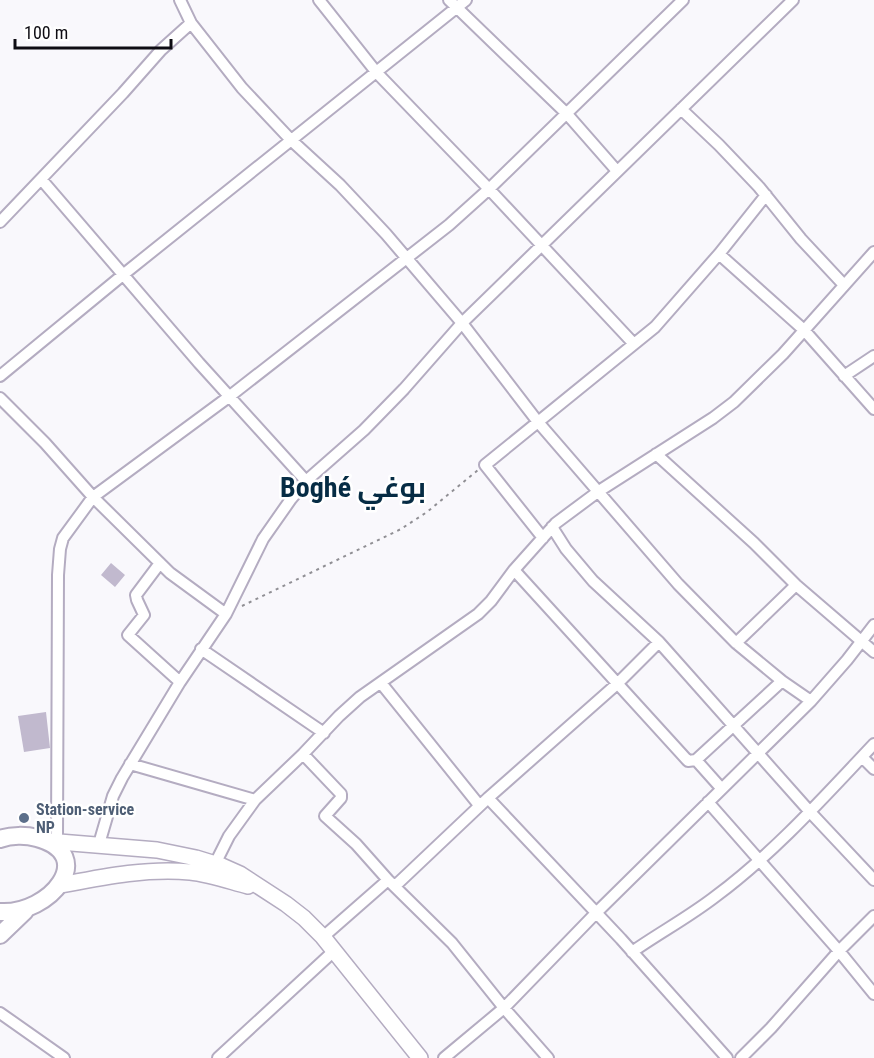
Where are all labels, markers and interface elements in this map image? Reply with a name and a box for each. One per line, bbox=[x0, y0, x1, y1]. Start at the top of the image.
scale bar bbox=[15, 12, 171, 50]
text: 100 m bbox=[24, 22, 68, 43]
district label: Boghé بوغي bbox=[280, 471, 426, 510]
place label: Station-service NP bbox=[36, 800, 135, 837]
marker: Station-service NP bbox=[17, 811, 31, 825]

